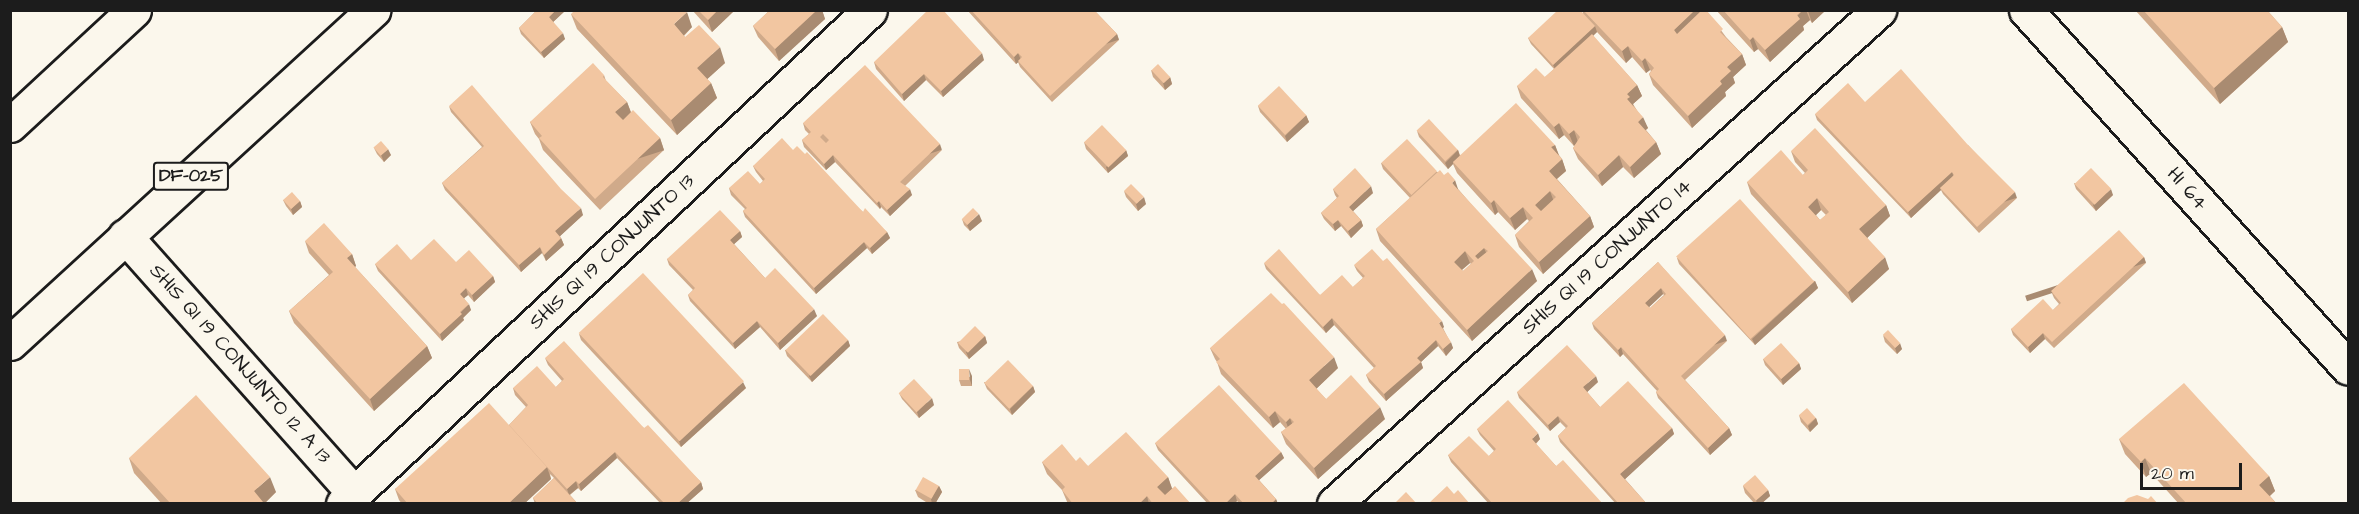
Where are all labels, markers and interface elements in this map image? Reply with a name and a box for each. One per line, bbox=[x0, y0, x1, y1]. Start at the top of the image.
road number: DF-025 bbox=[152, 161, 230, 191]
street label: HI 64 bbox=[2162, 163, 2212, 215]
street label: SHIS QI 19 CONJUNTO 13 bbox=[524, 169, 700, 335]
street label: SHIS QI 19 CONJUNTO 14 bbox=[1517, 174, 1697, 340]
street label: SHIS QI 19 CONJUNTO 12 A 13 bbox=[144, 259, 336, 469]
scale bar bbox=[2143, 451, 2245, 489]
text: 20 m bbox=[2151, 461, 2194, 486]

